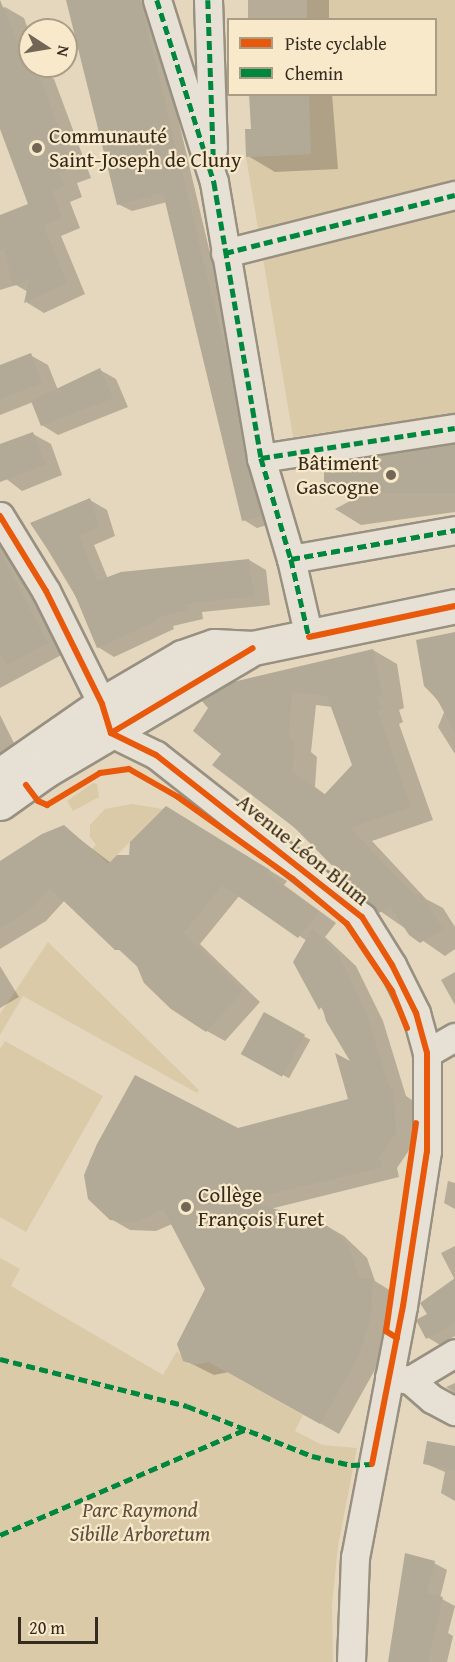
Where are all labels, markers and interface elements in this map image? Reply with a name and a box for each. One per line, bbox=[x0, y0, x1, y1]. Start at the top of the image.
north arrow bbox=[18, 18, 78, 78]
legend bbox=[227, 18, 437, 96]
text: Piste cyclable bbox=[285, 30, 387, 57]
text: N bbox=[51, 44, 77, 59]
text: Chemin bbox=[285, 60, 343, 87]
place label: Communauté Saint-Joseph de Cluny bbox=[49, 123, 241, 173]
marker: Communauté Saint-Joseph de Cluny bbox=[30, 141, 44, 155]
place label: Bâtiment Gascogne bbox=[296, 450, 379, 500]
marker: Bâtiment Gascogne bbox=[384, 468, 398, 482]
street label: Avenue Léon Blum bbox=[232, 789, 374, 911]
place label: Collège François Furet bbox=[198, 1182, 325, 1232]
marker: Collège François Furet bbox=[179, 1200, 193, 1214]
park label: Parc Raymond Sibille Arboretum bbox=[70, 1497, 210, 1547]
scale bar bbox=[21, 1605, 100, 1643]
text: 20 m bbox=[29, 1614, 65, 1641]

